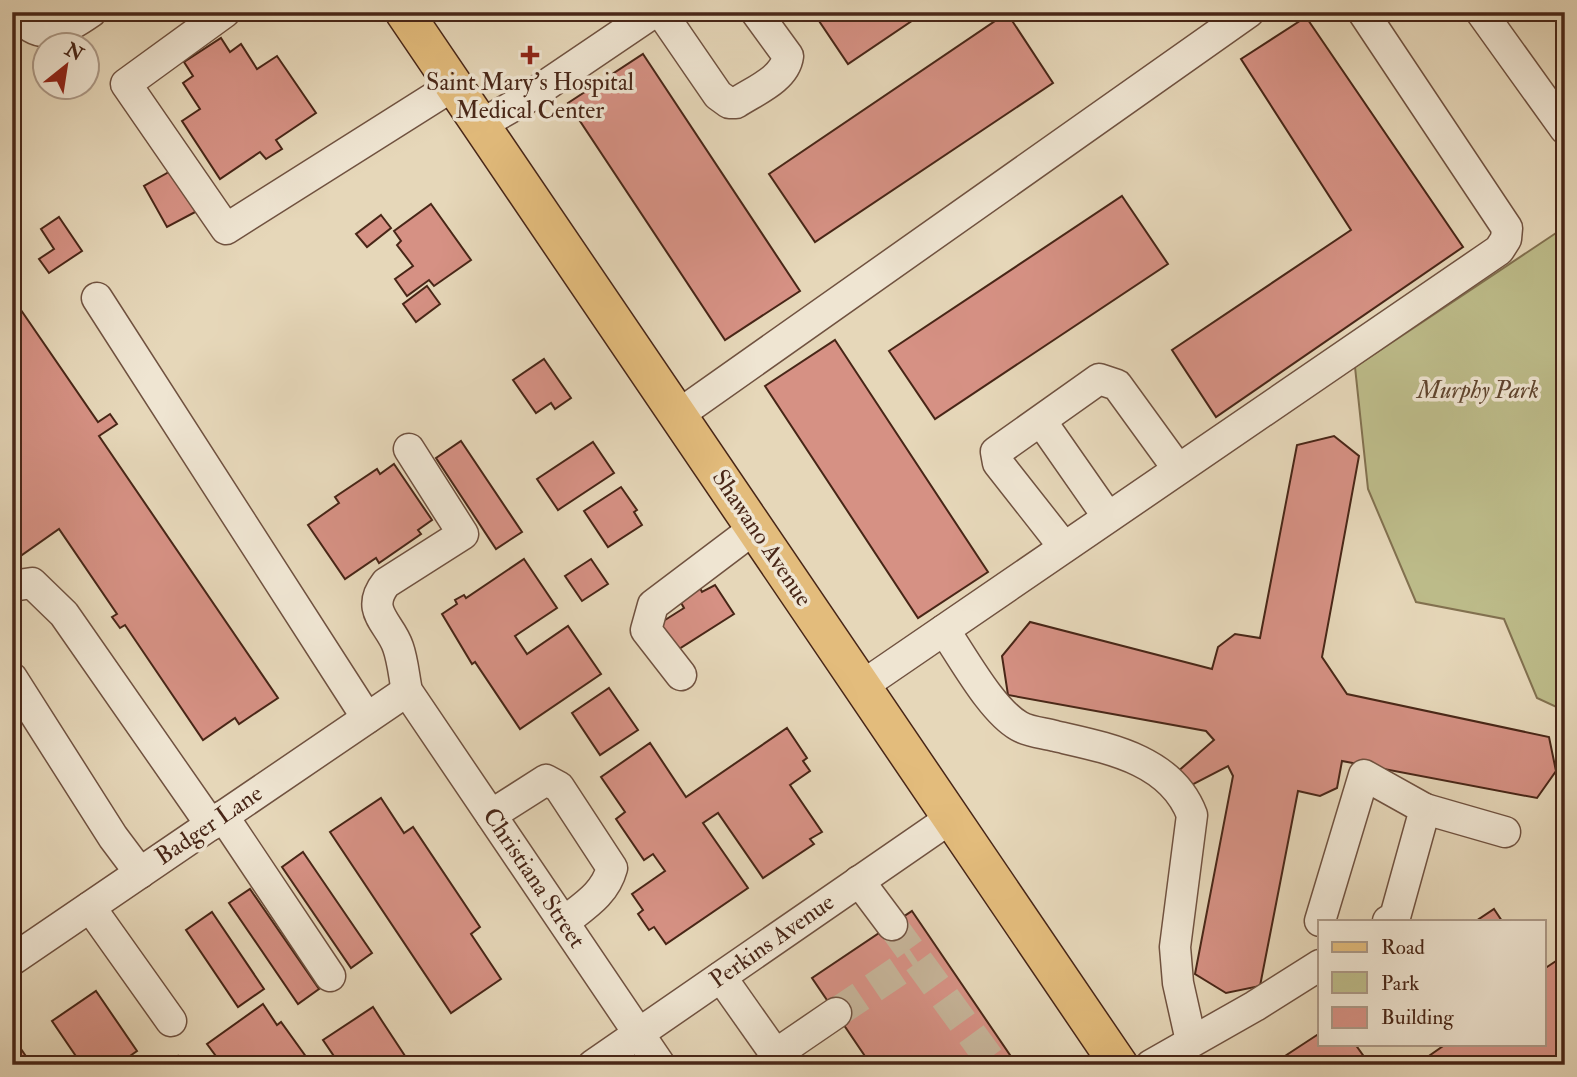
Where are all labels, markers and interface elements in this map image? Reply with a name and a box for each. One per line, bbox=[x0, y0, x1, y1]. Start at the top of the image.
north arrow bbox=[32, 32, 102, 102]
text: N bbox=[60, 37, 88, 67]
marker: Saint Mary's Hospital Medical Center bbox=[520, 45, 540, 65]
place label: Saint Mary's Hospital Medical Center bbox=[426, 67, 634, 126]
park label: Murphy Park bbox=[1415, 375, 1539, 406]
street label: Shawano Avenue bbox=[705, 464, 819, 612]
street label: Badger Lane bbox=[149, 778, 269, 872]
street label: Christiana Street bbox=[476, 802, 593, 954]
street label: Perkins Avenue bbox=[704, 887, 840, 995]
legend bbox=[1318, 920, 1546, 1046]
text: Road bbox=[1381, 934, 1426, 961]
text: Park bbox=[1381, 970, 1419, 997]
text: Building bbox=[1381, 1004, 1454, 1031]

